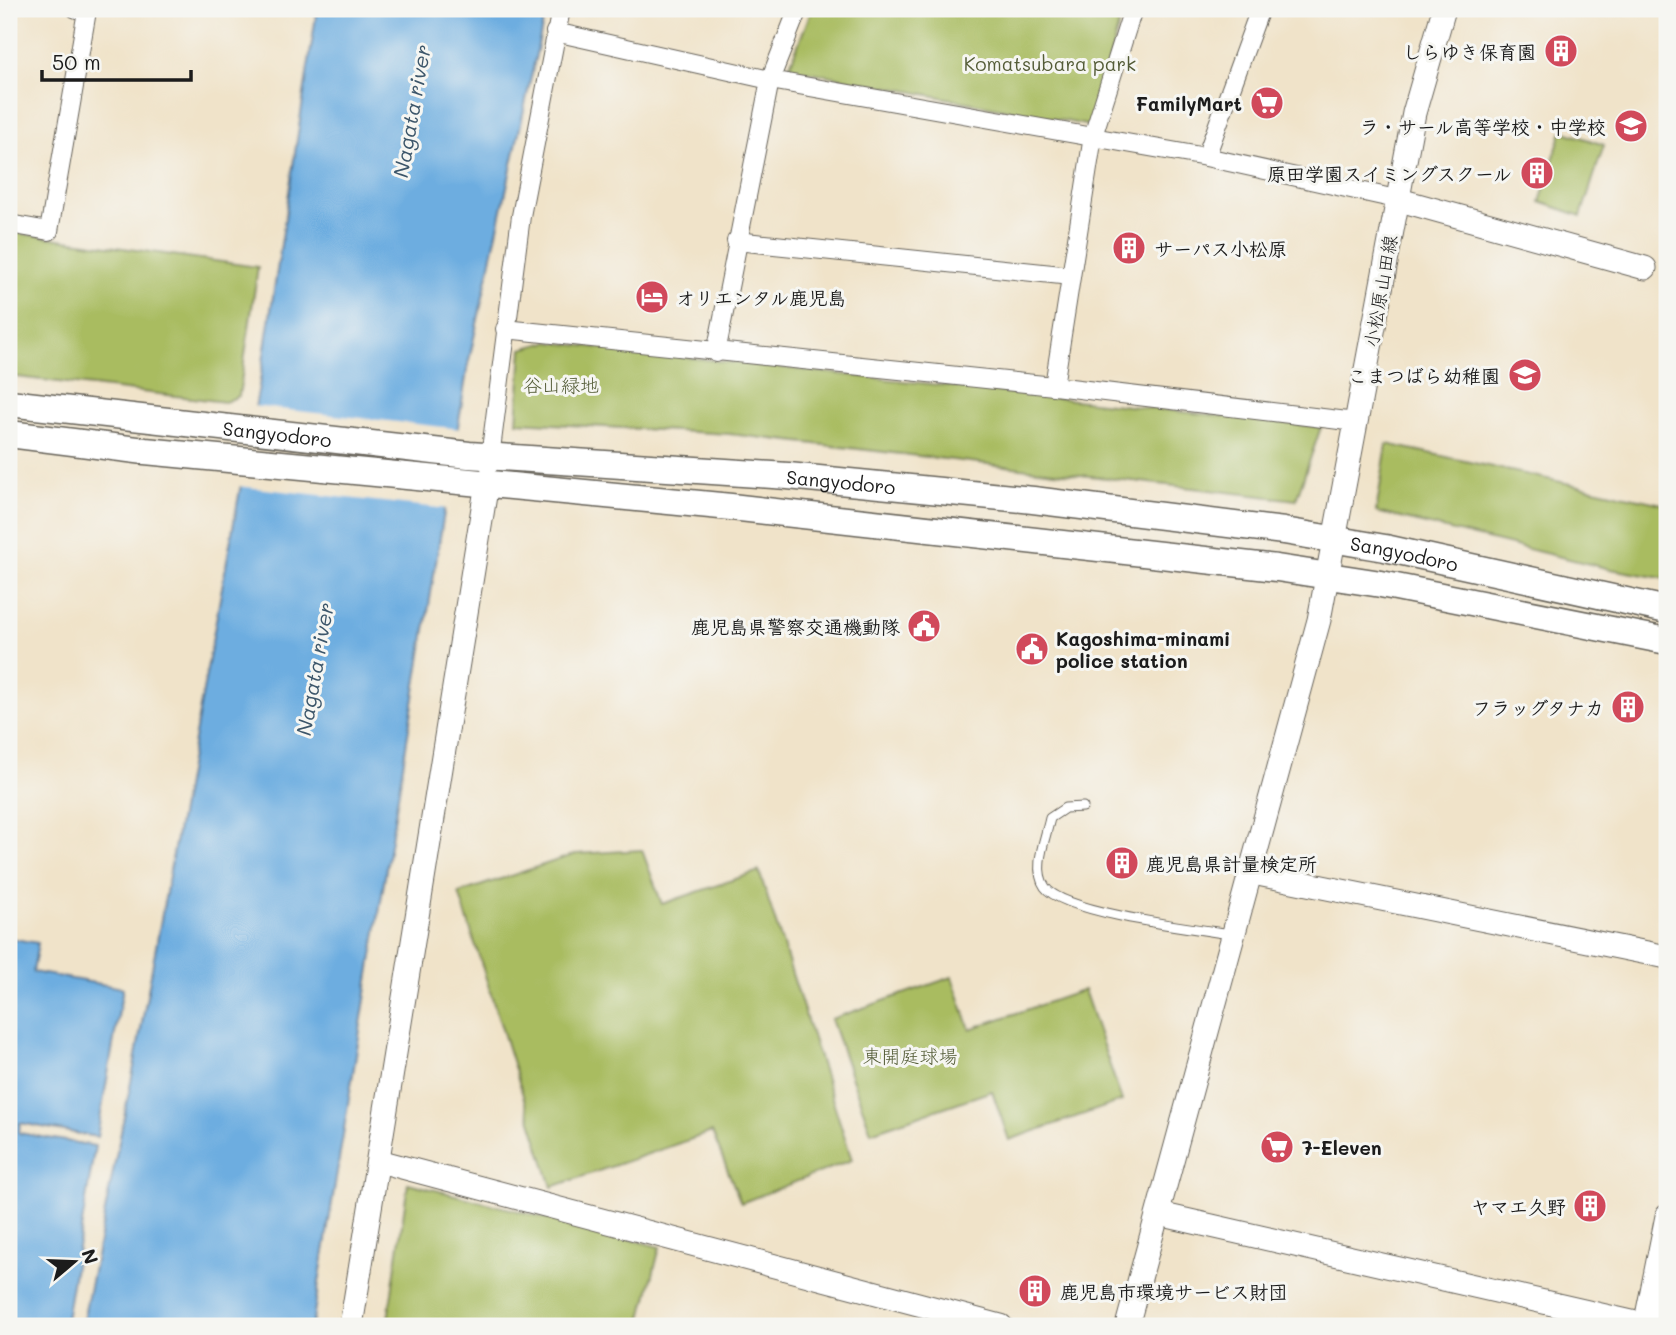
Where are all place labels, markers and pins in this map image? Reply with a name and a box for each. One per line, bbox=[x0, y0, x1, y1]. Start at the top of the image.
building icon: しらゆき保育園 bbox=[1542, 32, 1580, 70]
place label: しらゆき保育園 bbox=[1403, 39, 1536, 64]
supermarket icon: FamilyMart bbox=[1248, 84, 1286, 122]
place label: FamilyMart bbox=[1136, 91, 1242, 116]
school or university icon: ラ・サール高等学校・中学校 bbox=[1612, 107, 1650, 145]
place label: ラ・サール高等学校・中学校 bbox=[1360, 114, 1606, 139]
building icon: 原田学園スイミングスクール bbox=[1518, 154, 1556, 192]
place label: 原田学園スイミングスクール bbox=[1267, 161, 1512, 186]
building icon: サーパス小松原 bbox=[1110, 229, 1148, 267]
place label: サーパス小松原 bbox=[1154, 236, 1287, 261]
hotel icon: オリエンタル鹿児島 bbox=[633, 278, 671, 316]
place label: オリエンタル鹿児島 bbox=[676, 285, 846, 310]
school or university icon: こまつばら幼稚園 bbox=[1506, 356, 1544, 394]
place label: こまつばら幼稚園 bbox=[1348, 363, 1500, 388]
public building icon: 鹿児島県警察交通機動隊 bbox=[905, 607, 943, 645]
place label: 鹿児島県警察交通機動隊 bbox=[691, 614, 900, 639]
place label: Kagoshima-minami police station bbox=[1056, 626, 1230, 673]
public building icon: Kagoshima-minami police station bbox=[1013, 630, 1051, 668]
building icon: フラッグタナカ bbox=[1609, 688, 1647, 726]
place label: フラッグタナカ bbox=[1472, 695, 1604, 720]
building icon: 鹿児島県計量検定所 bbox=[1103, 844, 1141, 882]
place label: 鹿児島県計量検定所 bbox=[1146, 851, 1317, 876]
supermarket icon: 7-Eleven bbox=[1258, 1128, 1296, 1166]
place label: 7-Eleven bbox=[1302, 1135, 1382, 1160]
building icon: ヤマエ久野 bbox=[1571, 1187, 1609, 1225]
place label: ヤマエ久野 bbox=[1471, 1194, 1566, 1219]
building icon: 鹿児島市環境サービス財団 bbox=[1016, 1272, 1054, 1310]
place label: 鹿児島市環境サービス財団 bbox=[1060, 1279, 1288, 1304]

